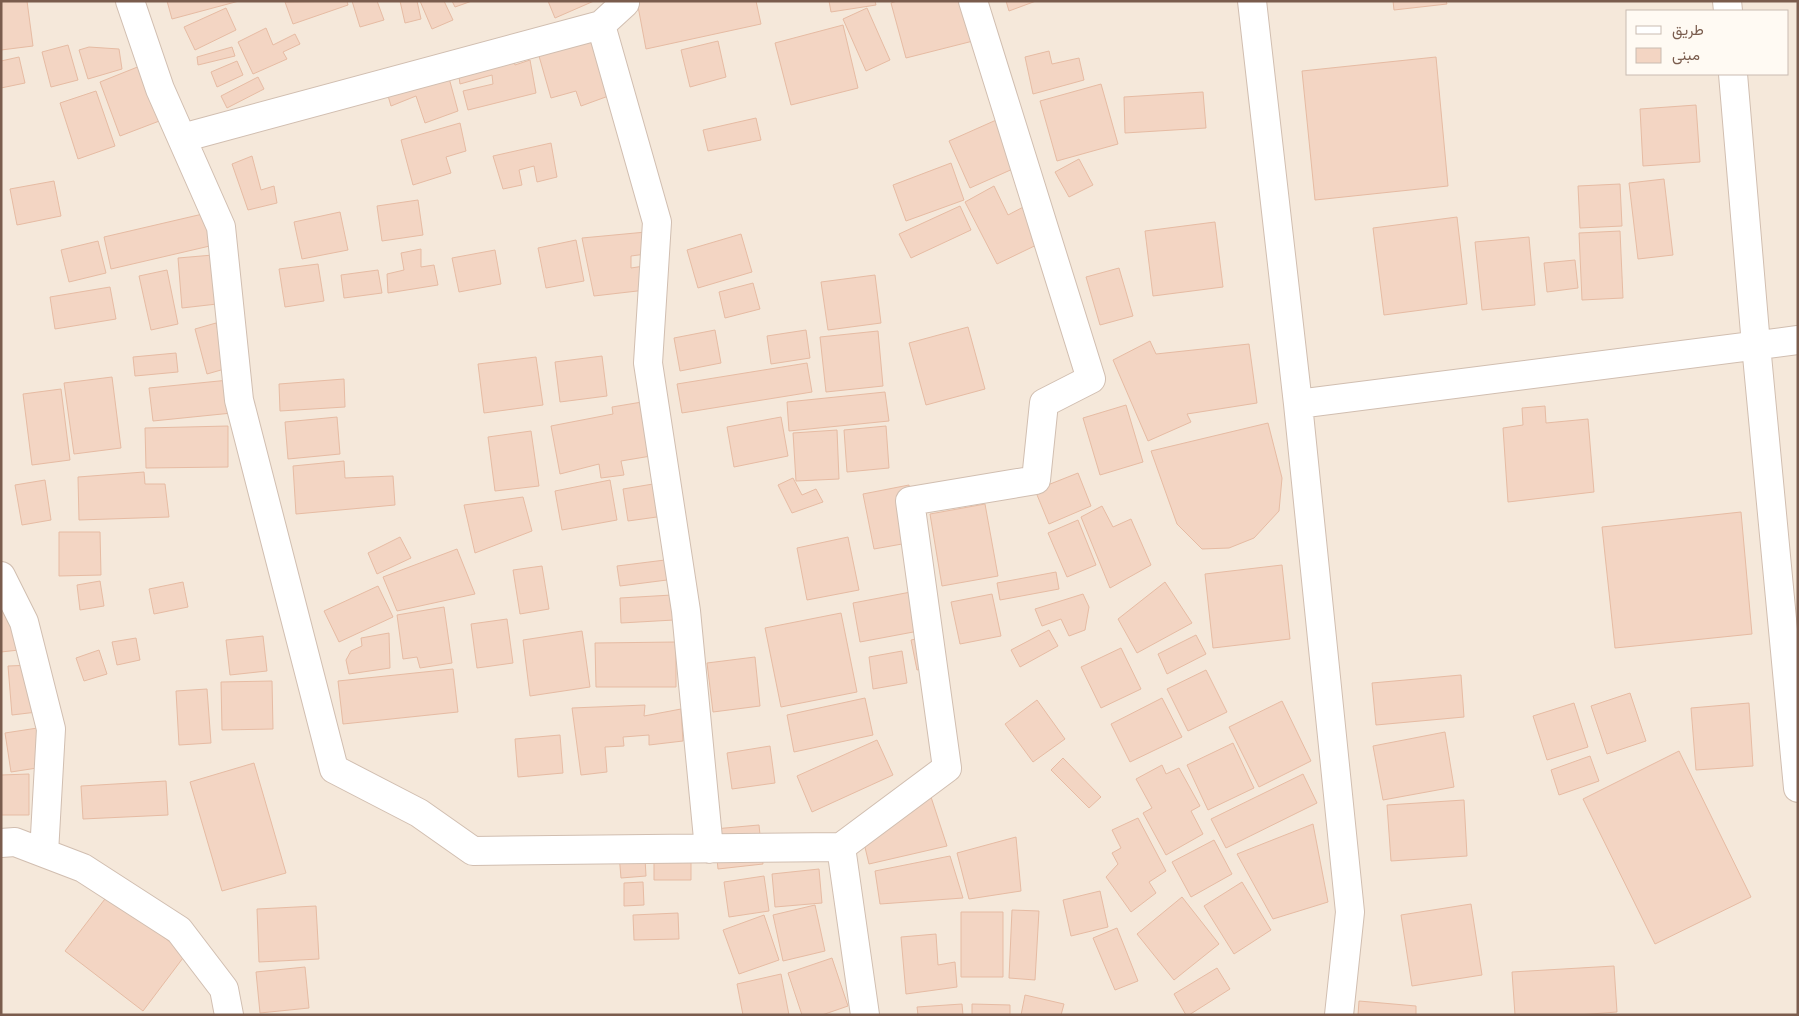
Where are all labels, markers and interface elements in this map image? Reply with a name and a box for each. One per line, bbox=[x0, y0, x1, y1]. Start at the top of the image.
legend bbox=[1626, 10, 1789, 75]
text: طريق bbox=[1672, 21, 1704, 40]
text: مبنى bbox=[1672, 46, 1700, 65]

